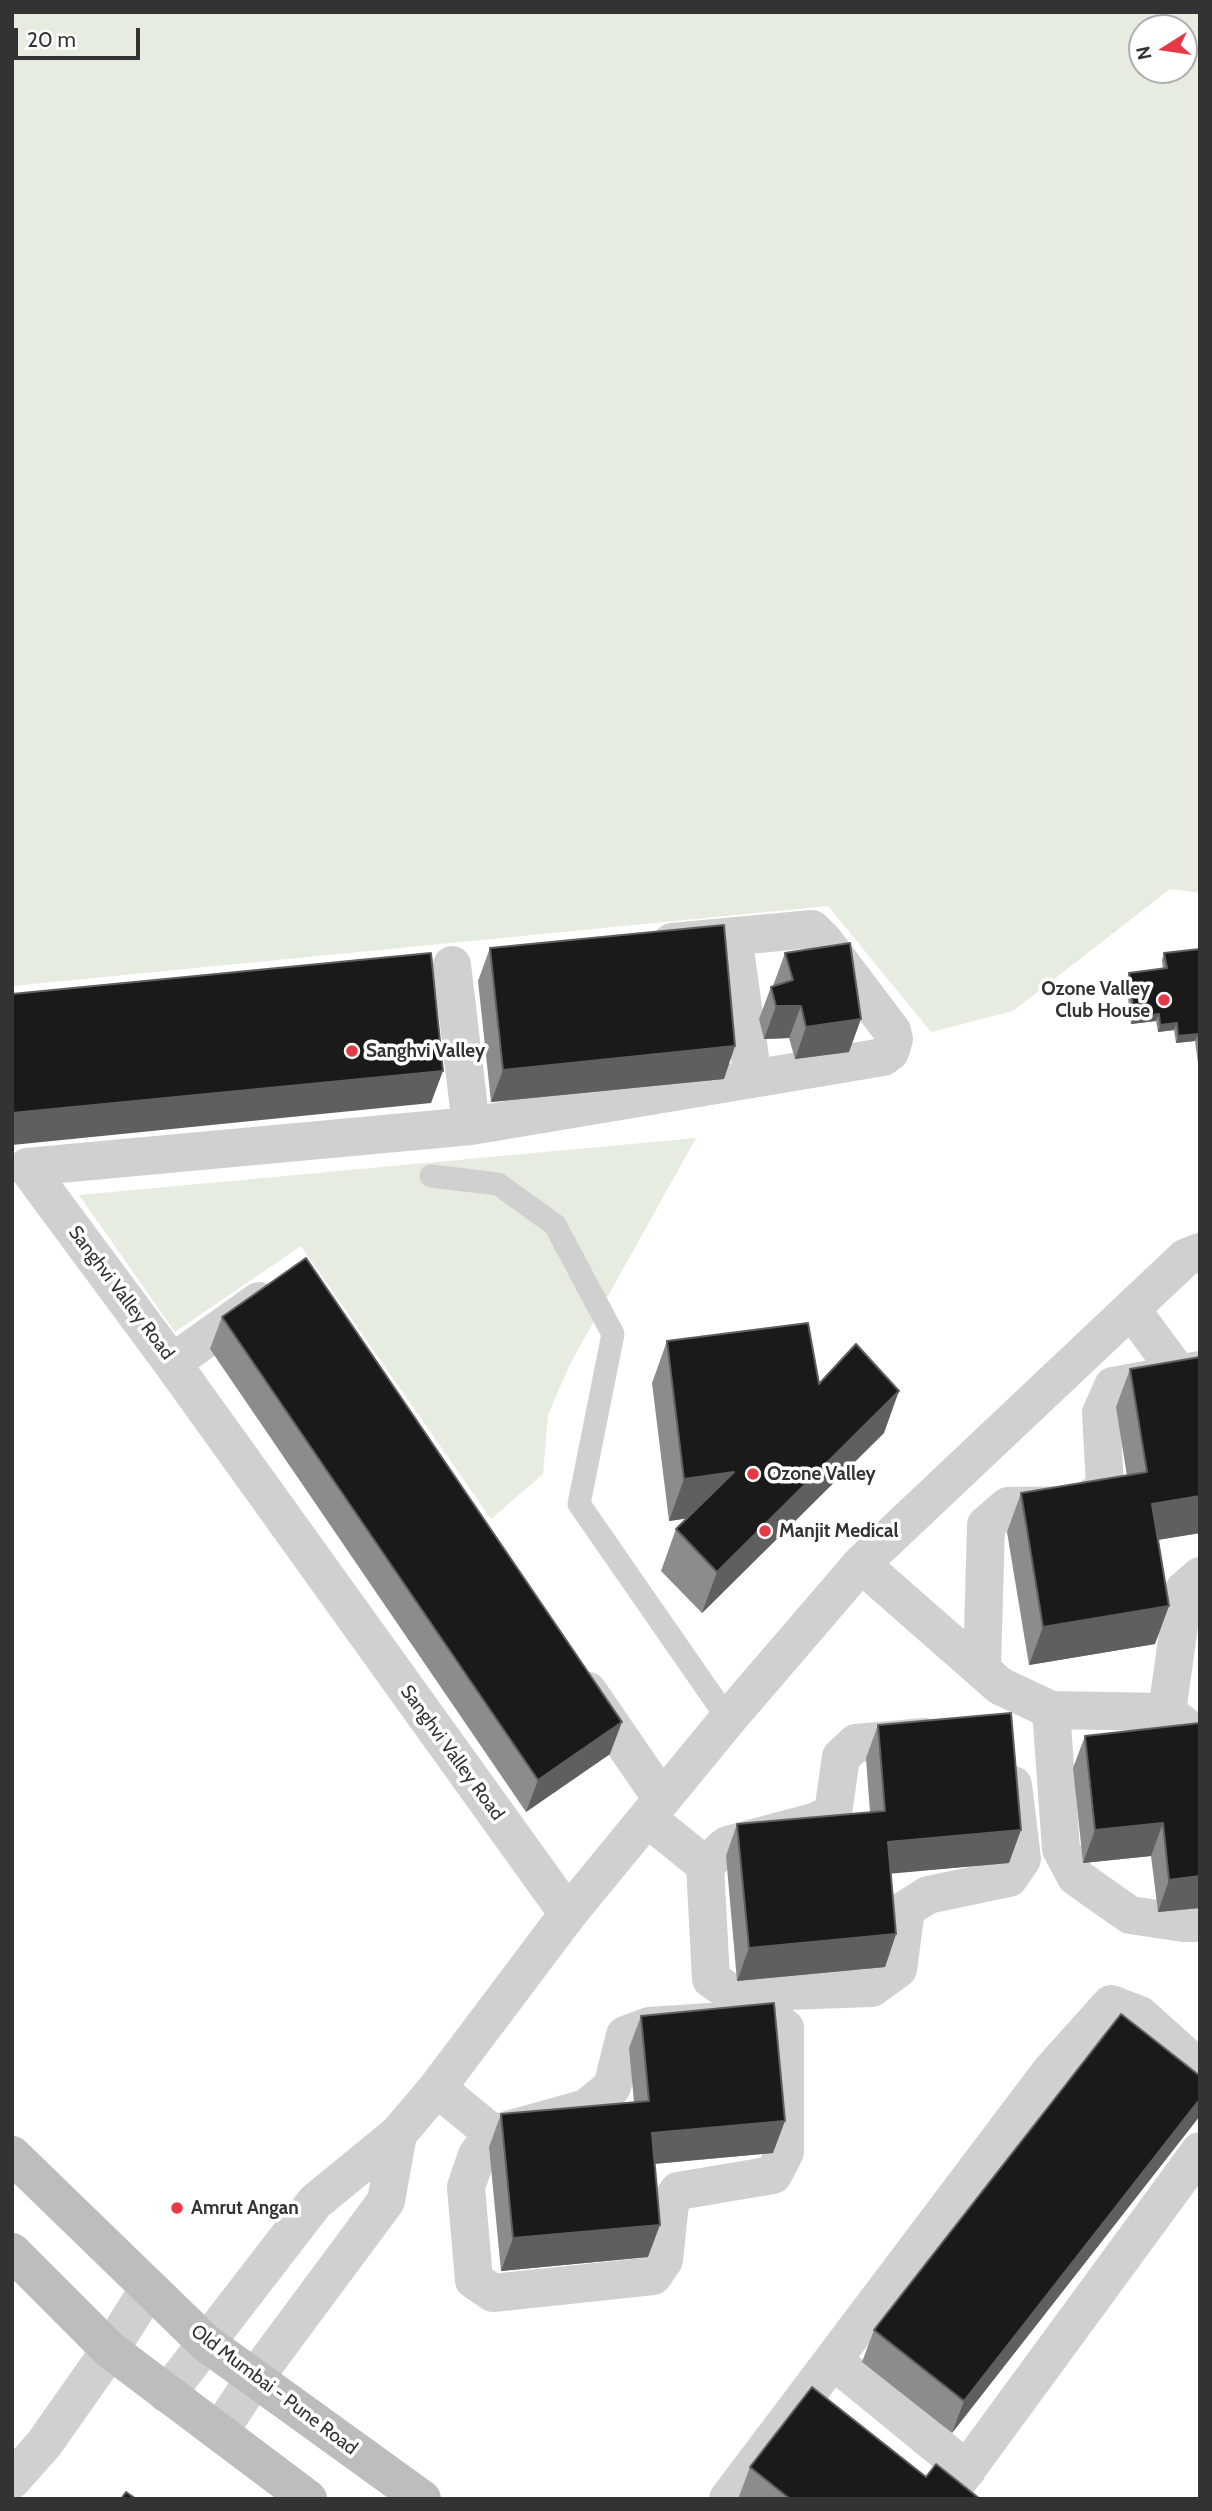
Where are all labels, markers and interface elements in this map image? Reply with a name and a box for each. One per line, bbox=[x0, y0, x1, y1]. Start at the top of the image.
scale bar bbox=[18, 14, 144, 58]
north arrow bbox=[1128, 14, 1198, 84]
text: 20 m bbox=[27, 27, 76, 52]
text: N bbox=[1131, 44, 1157, 62]
place label: Ozone Valley Club House bbox=[1041, 978, 1150, 1022]
marker: Ozone Valley Club House bbox=[1156, 992, 1172, 1008]
place label: Sanghvi Valley bbox=[366, 1040, 485, 1062]
marker: Sanghvi Valley bbox=[344, 1043, 360, 1059]
street label: Sanghvi Valley Road bbox=[63, 1222, 179, 1364]
place label: Ozone Valley bbox=[767, 1463, 876, 1485]
marker: Ozone Valley bbox=[745, 1466, 761, 1482]
place label: Manjit Medical bbox=[779, 1520, 898, 1542]
marker: Manjit Medical bbox=[757, 1523, 773, 1539]
street label: Sanghvi Valley Road bbox=[395, 1681, 509, 1825]
place label: Amrut Angan bbox=[191, 2197, 299, 2219]
marker: Amrut Angan bbox=[169, 2200, 185, 2216]
street label: Old Mumbai - Pune Road bbox=[186, 2320, 362, 2460]

